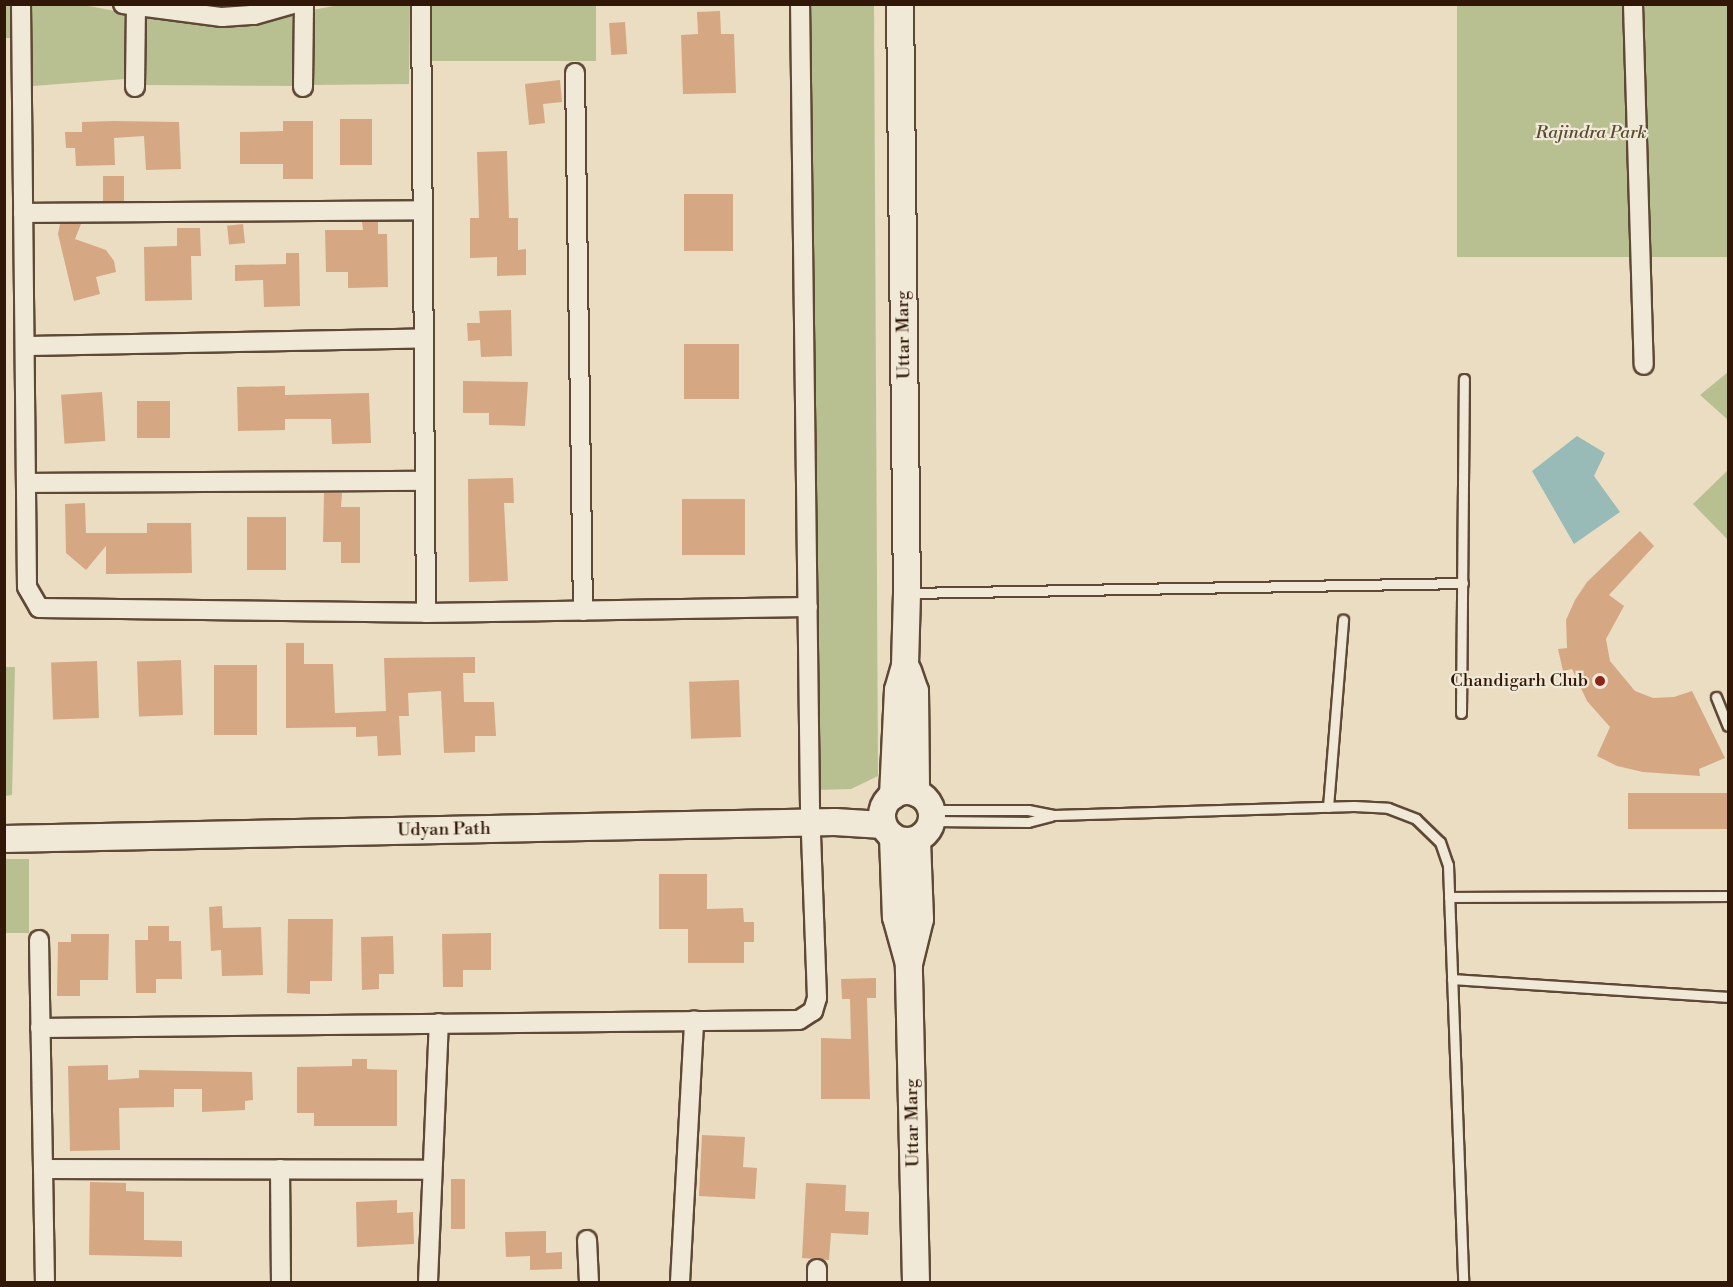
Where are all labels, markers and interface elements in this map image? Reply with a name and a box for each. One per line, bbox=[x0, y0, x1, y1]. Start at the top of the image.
park label: Rajindra Park bbox=[1535, 122, 1647, 144]
street label: Uttar Marg bbox=[892, 291, 916, 379]
place label: Chandigarh Club bbox=[1450, 670, 1588, 692]
marker: Chandigarh Club bbox=[1593, 674, 1607, 688]
street label: Udyan Path bbox=[397, 818, 491, 842]
street label: Uttar Marg bbox=[901, 1079, 925, 1167]

